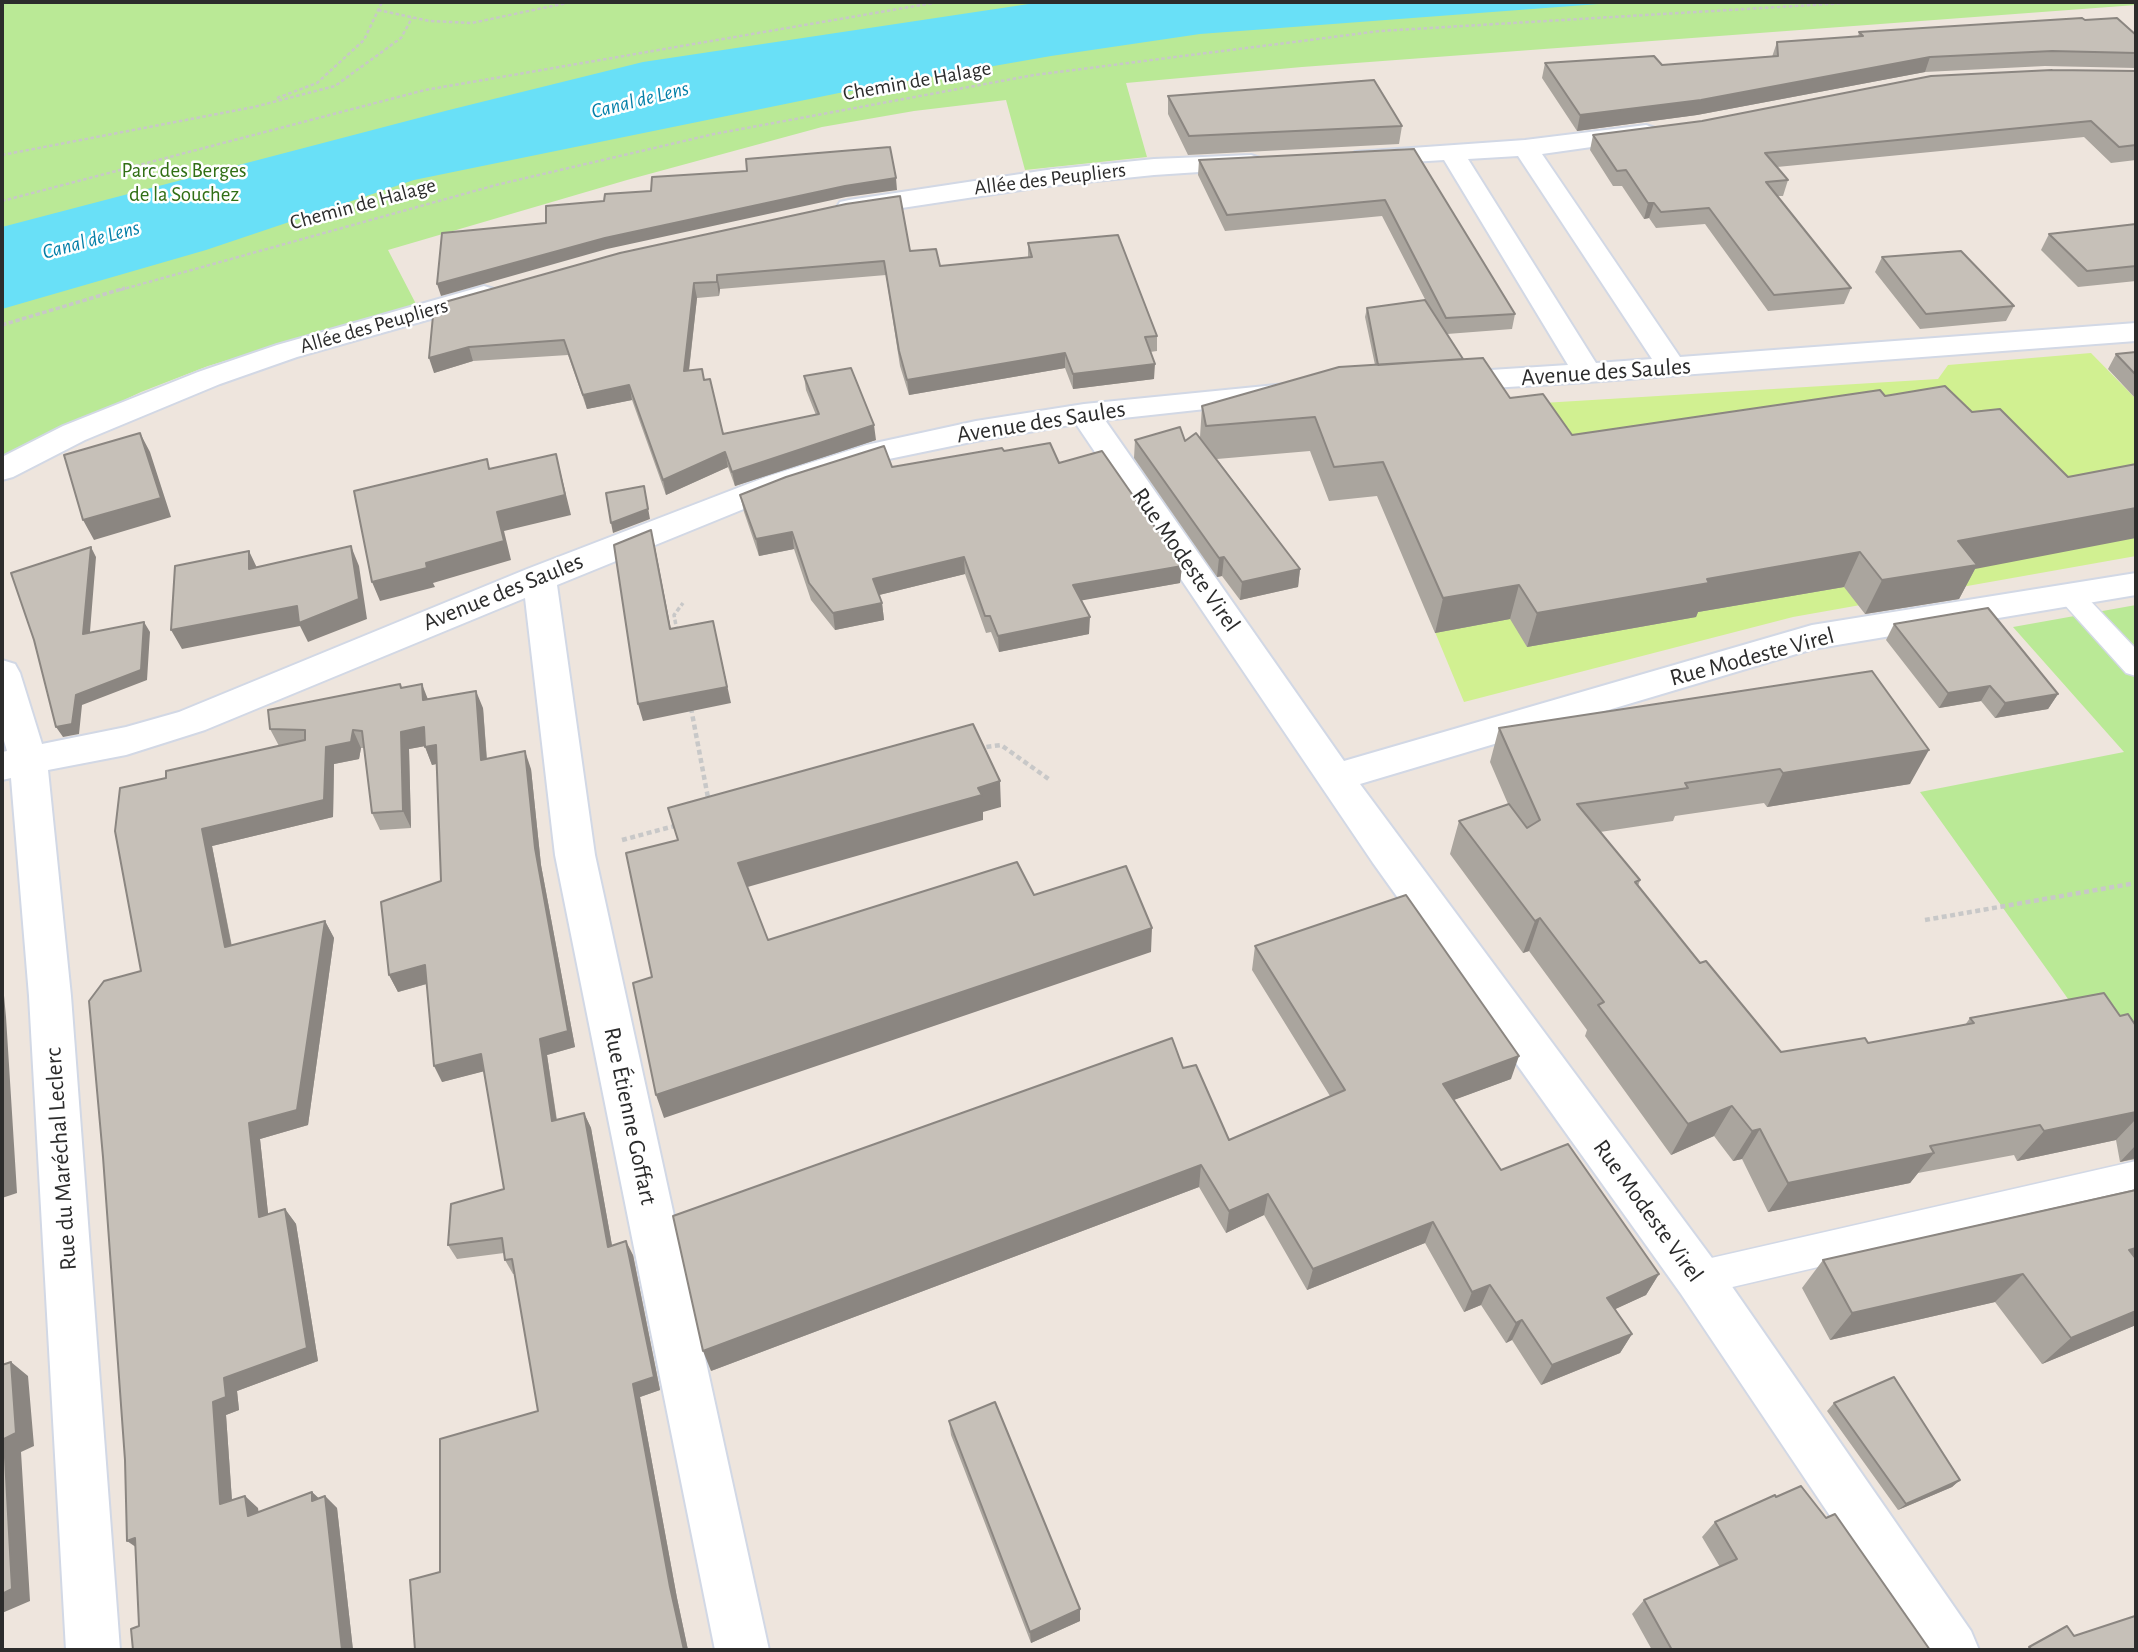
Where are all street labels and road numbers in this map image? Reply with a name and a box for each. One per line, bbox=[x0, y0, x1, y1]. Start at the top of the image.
street label: Chemin de Halage bbox=[841, 56, 993, 106]
street label: Allée des Peupliers bbox=[973, 157, 1127, 201]
street label: Chemin de Halage bbox=[287, 172, 439, 236]
street label: Allée des Peupliers bbox=[297, 293, 451, 359]
street label: Avenue des Saules bbox=[1520, 352, 1692, 392]
street label: Avenue des Saules bbox=[955, 394, 1127, 450]
street label: Rue Modeste Virel bbox=[1126, 482, 1246, 638]
street label: Avenue des Saules bbox=[419, 547, 587, 637]
street label: Rue Modeste Virel bbox=[1667, 621, 1837, 693]
street label: Rue Étienne Goffart bbox=[597, 1024, 663, 1208]
street label: Rue du Maréchal Leclerc bbox=[39, 1046, 83, 1272]
street label: Rue Modeste Virel bbox=[1587, 1134, 1709, 1288]

